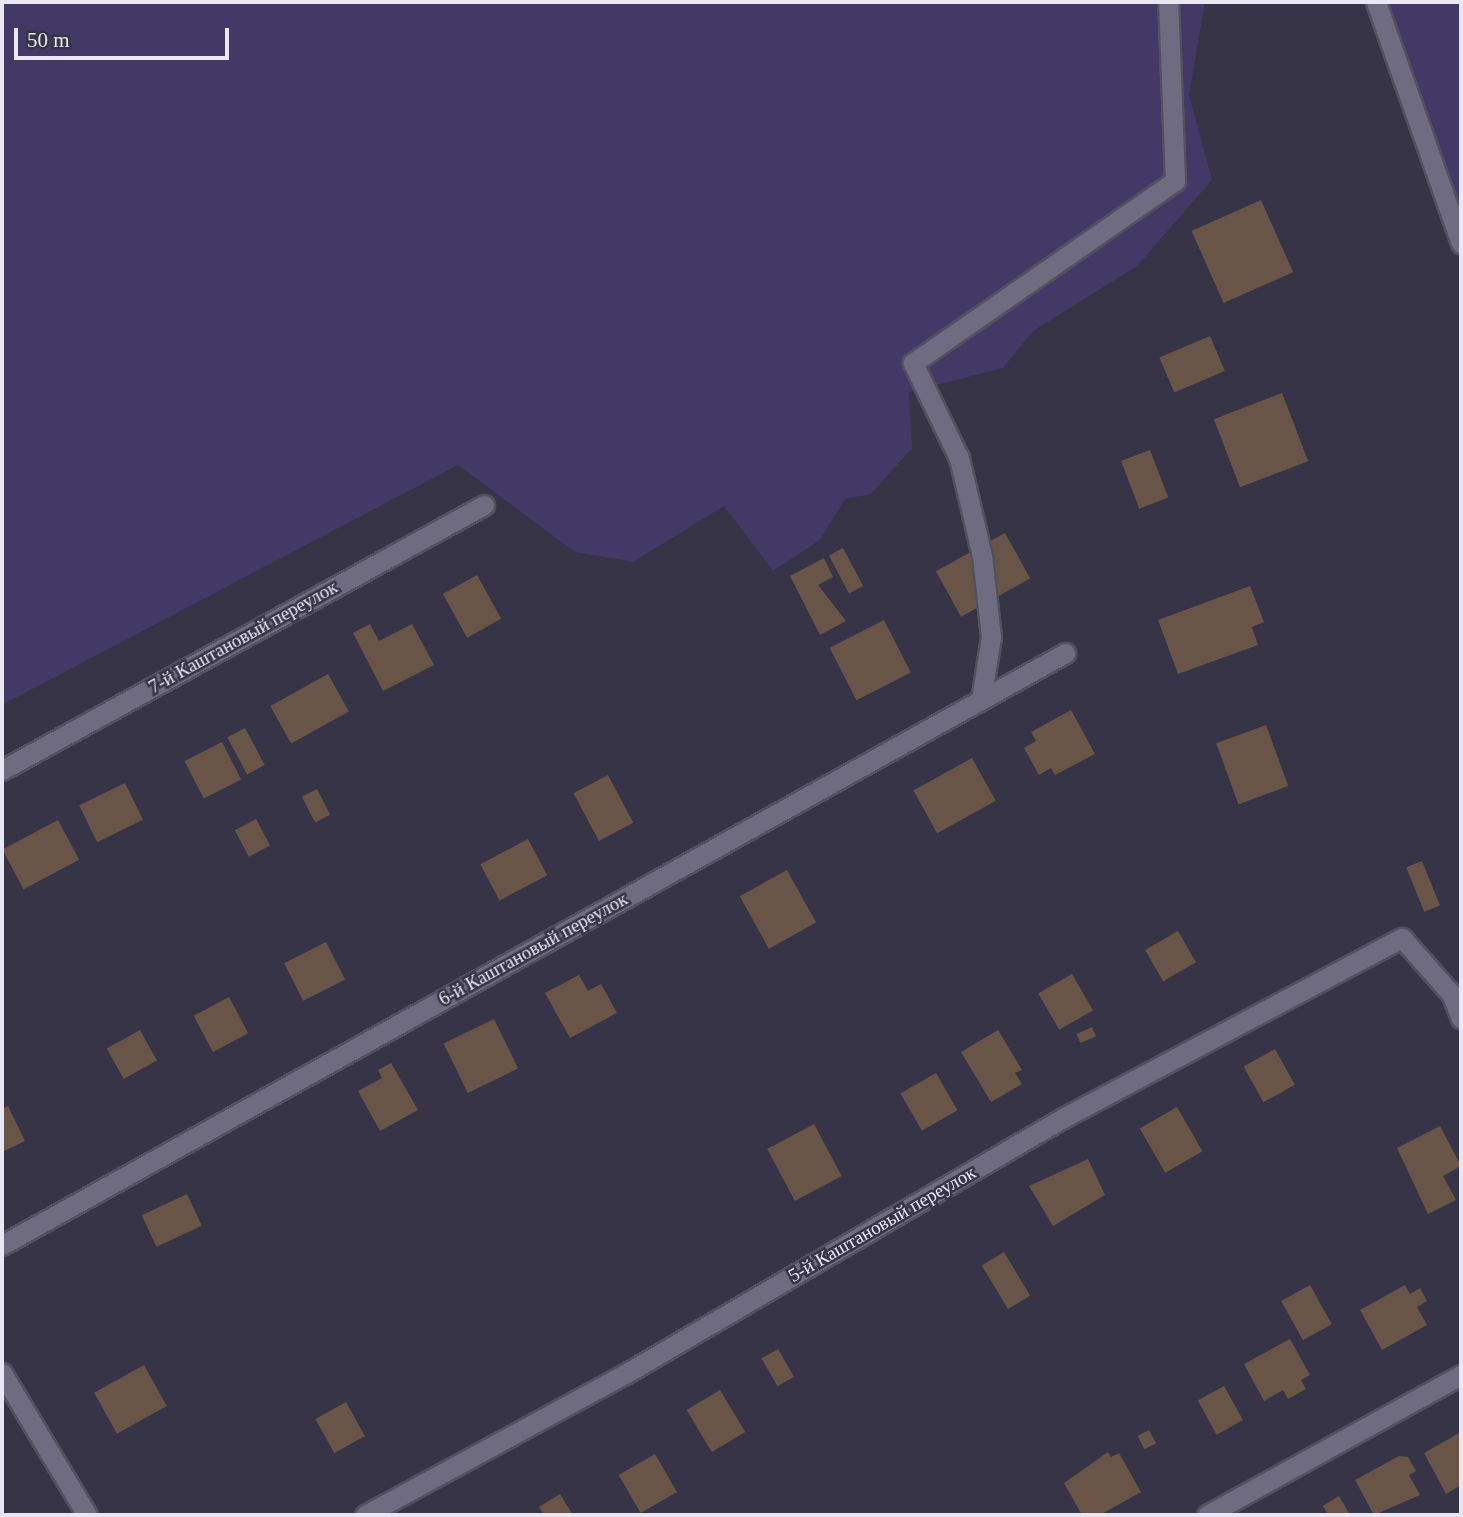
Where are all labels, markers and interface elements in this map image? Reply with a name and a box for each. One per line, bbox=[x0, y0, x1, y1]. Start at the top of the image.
scale bar bbox=[18, 14, 233, 58]
text: 50 m bbox=[27, 28, 70, 52]
street label: 7-й Каштановый переулок bbox=[145, 576, 341, 698]
street label: 6-й Каштановый переулок bbox=[435, 888, 631, 1010]
street label: 5-й Каштановый переулок bbox=[784, 1161, 980, 1287]

